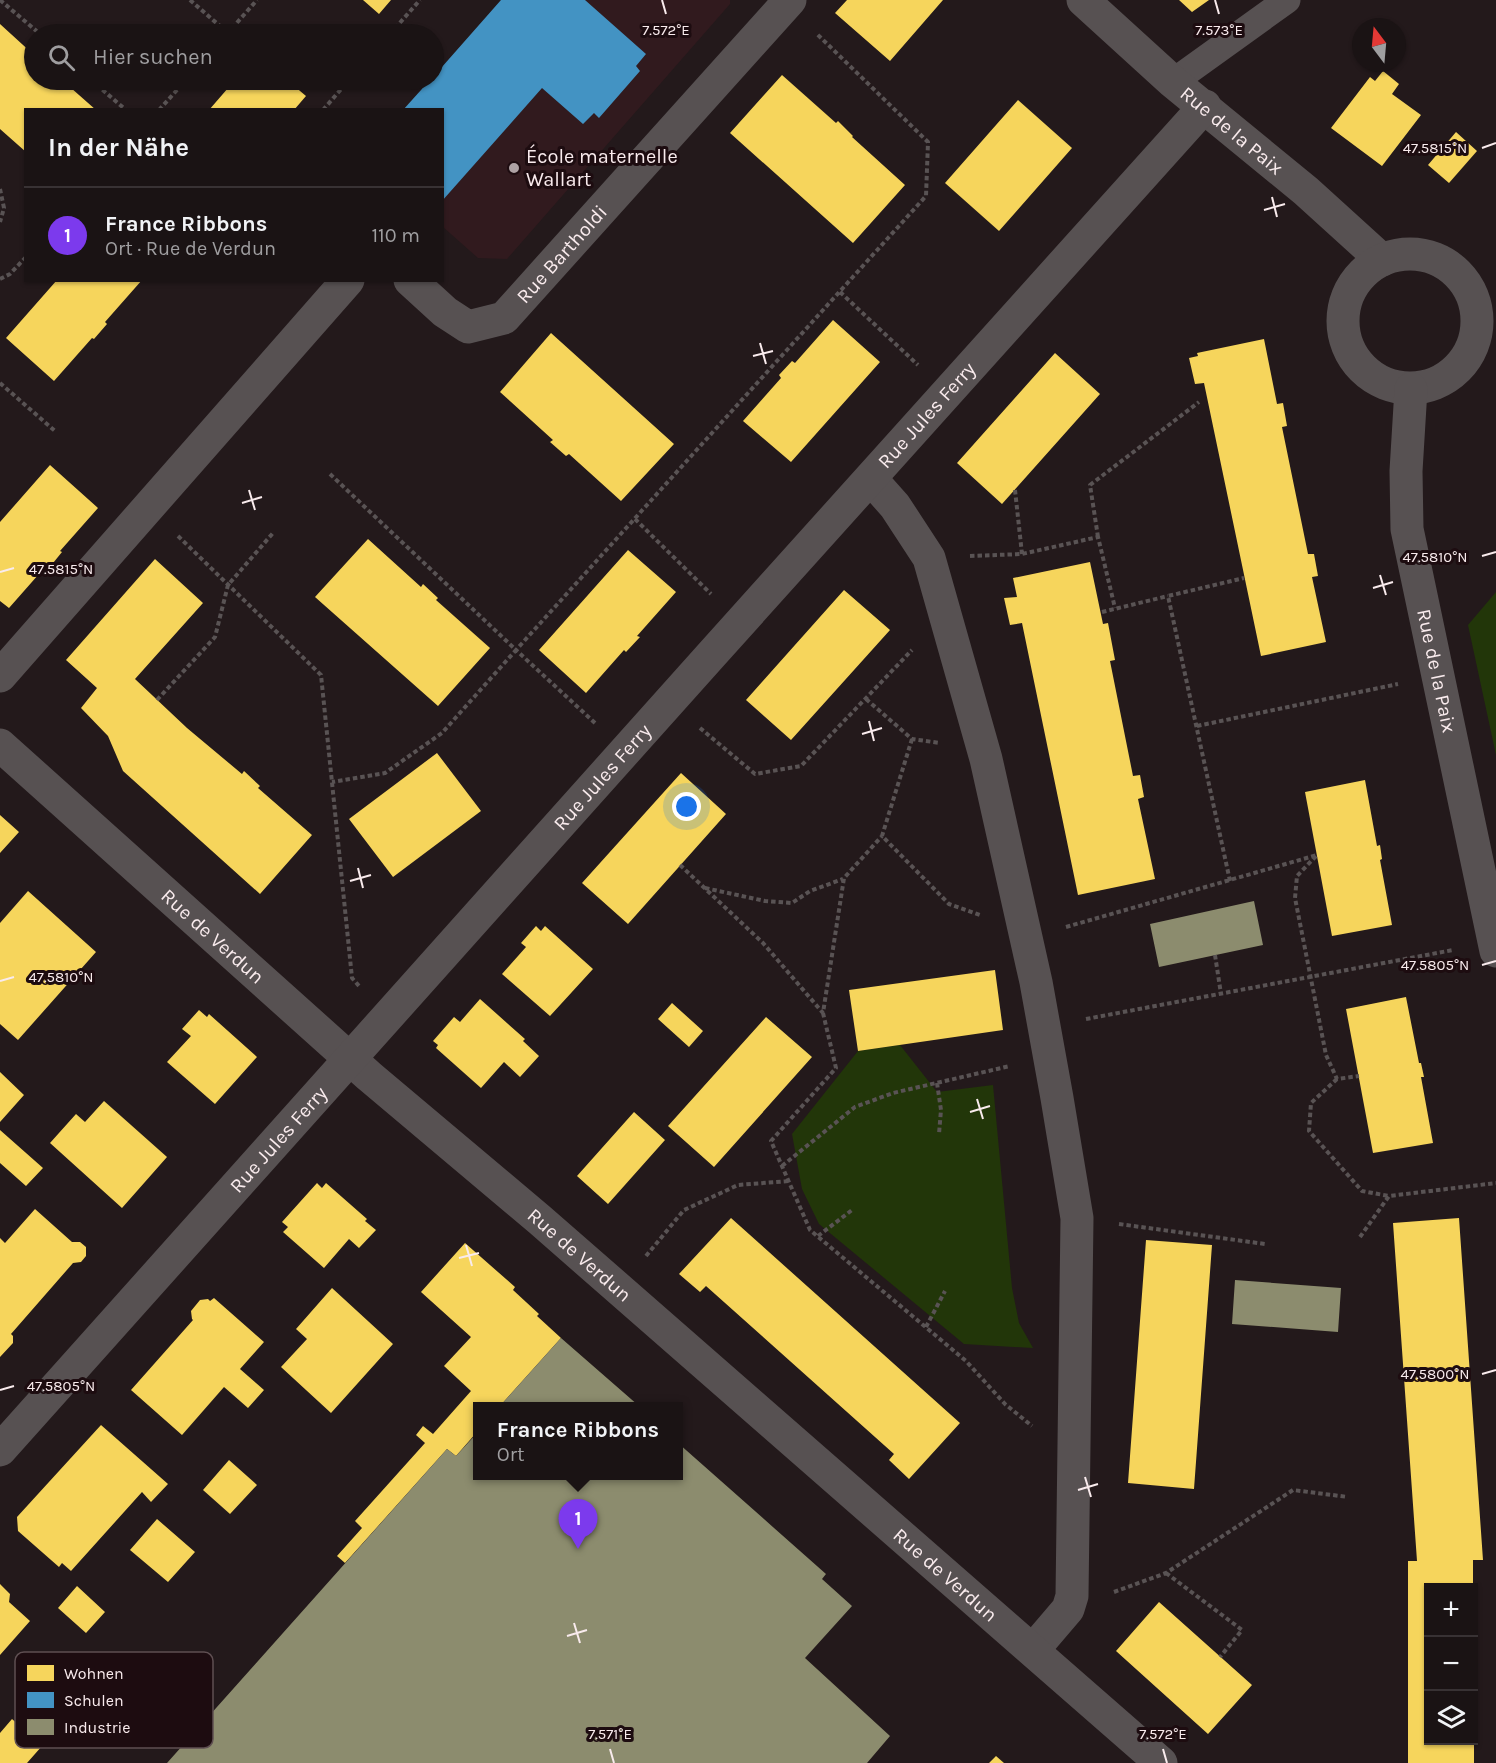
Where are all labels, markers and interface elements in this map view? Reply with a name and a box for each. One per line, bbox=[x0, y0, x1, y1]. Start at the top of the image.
north arrow bbox=[1352, 18, 1406, 72]
text: 7.572°E bbox=[642, 21, 690, 39]
text: 7.573°E bbox=[1195, 21, 1243, 39]
search box bbox=[24, 24, 444, 90]
icon: search bbox=[45, 41, 78, 74]
text: Hier suchen bbox=[93, 44, 213, 70]
street label: Rue de la Paix bbox=[1176, 82, 1288, 180]
text: In der Nähe bbox=[48, 132, 189, 163]
text: 47.5815°N bbox=[1403, 139, 1467, 157]
place label: École maternelle Wallart bbox=[526, 144, 678, 191]
marker: École maternelle Wallart bbox=[507, 161, 521, 175]
street label: Rue Bartholdi bbox=[512, 201, 612, 308]
text: France Ribbons bbox=[105, 211, 267, 237]
text: 1 bbox=[64, 224, 71, 247]
text: 110 m bbox=[371, 224, 420, 247]
text: Ort · Rue de Verdun bbox=[105, 237, 276, 260]
street label: Rue Jules Ferry bbox=[873, 358, 980, 473]
text: 47.5810°N bbox=[1402, 548, 1468, 566]
text: 47.5815°N bbox=[29, 560, 93, 578]
street label: Rue de la Paix bbox=[1412, 607, 1461, 735]
street label: Rue Jules Ferry bbox=[549, 719, 656, 835]
your location bbox=[672, 792, 701, 821]
street label: Rue de Verdun bbox=[156, 884, 269, 988]
text: 47.5805°N bbox=[1401, 956, 1469, 974]
text: 47.5810°N bbox=[28, 968, 94, 986]
street label: Rue Jules Ferry bbox=[225, 1082, 332, 1198]
street label: Rue de Verdun bbox=[523, 1204, 636, 1307]
text: 47.5800°N bbox=[1401, 1365, 1469, 1383]
text: 47.5805°N bbox=[27, 1377, 95, 1395]
popup bbox=[473, 1402, 683, 1480]
text: France Ribbons bbox=[497, 1417, 659, 1443]
text: Ort bbox=[497, 1443, 525, 1466]
pin: 1 bbox=[558, 1500, 598, 1549]
street label: Rue de Verdun bbox=[889, 1523, 1002, 1627]
map controls bbox=[1424, 1583, 1478, 1745]
button: + bbox=[1424, 1583, 1478, 1637]
button: − bbox=[1424, 1637, 1478, 1691]
legend bbox=[15, 1652, 213, 1748]
text: Wohnen bbox=[64, 1664, 124, 1683]
text: Schulen bbox=[64, 1691, 124, 1710]
button: layers bbox=[1424, 1691, 1478, 1745]
text: Industrie bbox=[64, 1718, 131, 1737]
text: 7.571°E bbox=[588, 1725, 632, 1743]
text: 7.572°E bbox=[1139, 1725, 1187, 1743]

